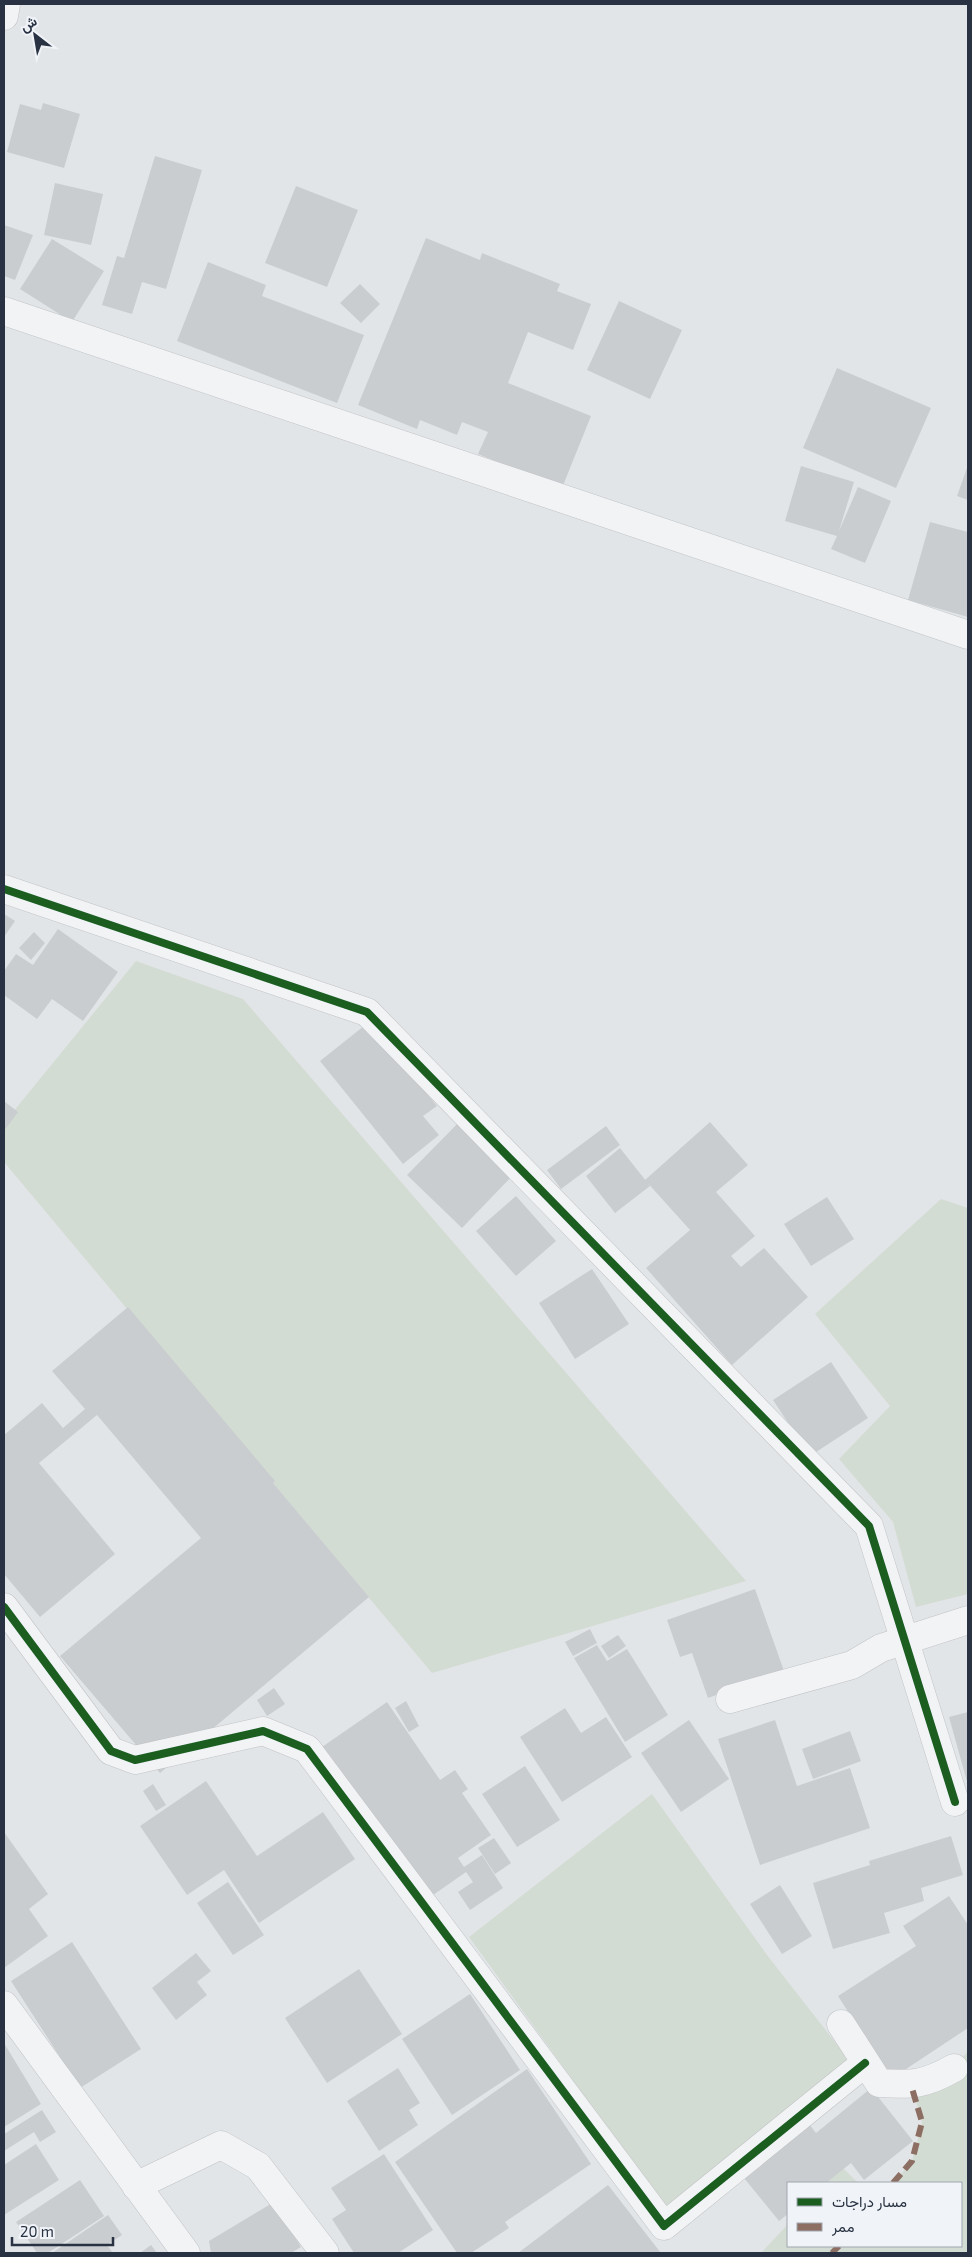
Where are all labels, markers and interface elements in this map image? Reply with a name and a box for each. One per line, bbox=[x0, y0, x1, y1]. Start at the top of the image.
north arrow bbox=[10, 10, 60, 60]
text: ش bbox=[16, 12, 40, 36]
legend bbox=[787, 2182, 962, 2247]
text: مسار دراجات bbox=[832, 2192, 907, 2211]
scale bar bbox=[12, 2214, 114, 2246]
text: ممر bbox=[831, 2217, 854, 2236]
text: 20 m bbox=[20, 2222, 54, 2240]

